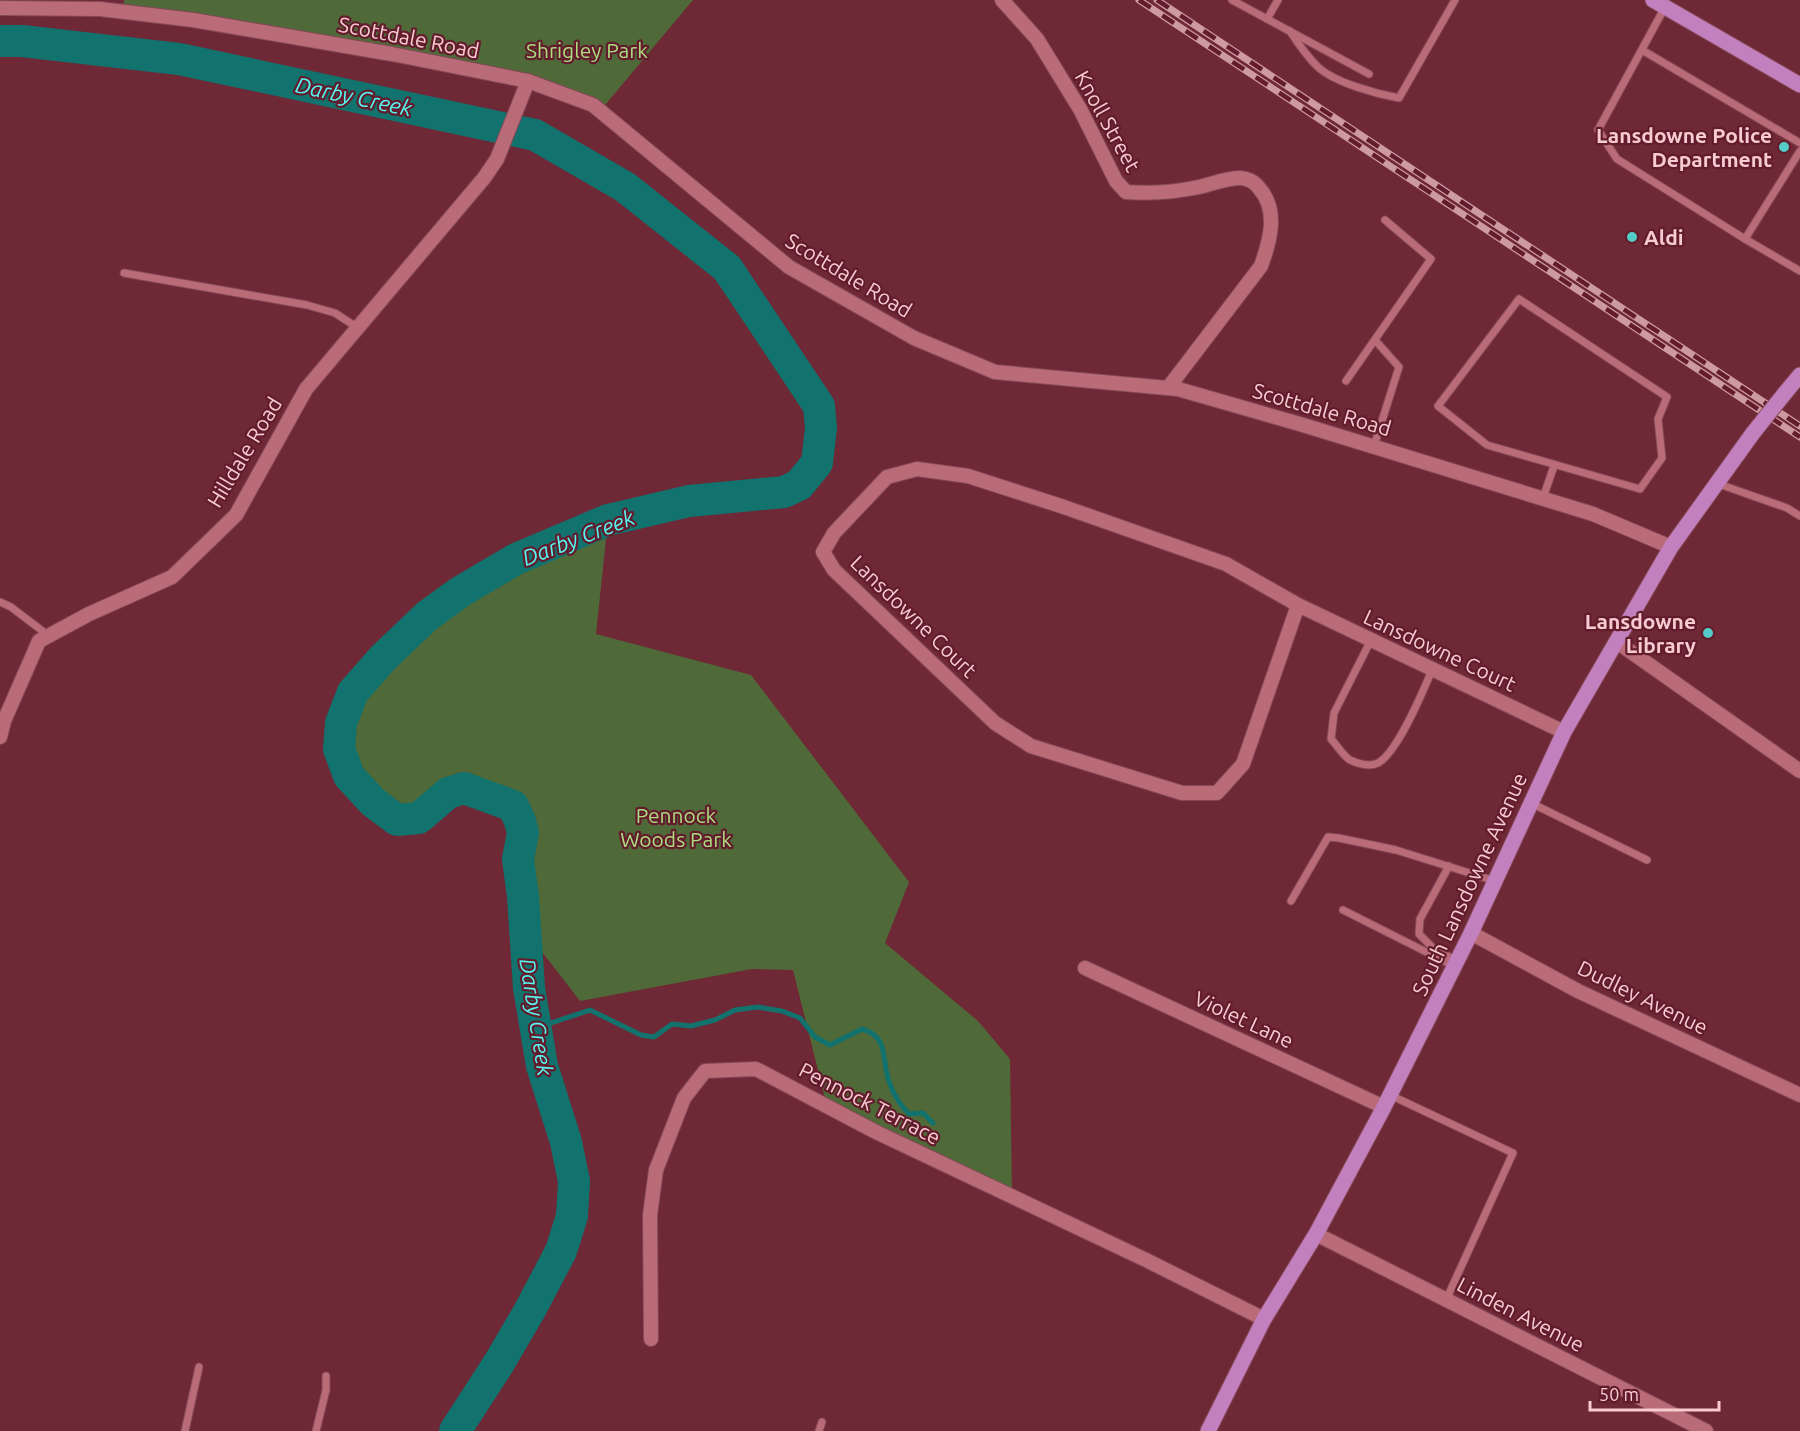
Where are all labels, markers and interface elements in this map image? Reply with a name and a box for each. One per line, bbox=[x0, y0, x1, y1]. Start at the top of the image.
street label: Scottdale Road bbox=[337, 12, 481, 62]
park label: Shrigley Park bbox=[526, 38, 648, 62]
street label: Knoll Street bbox=[1070, 66, 1146, 176]
water label: Darby Creek bbox=[293, 71, 415, 121]
place label: Lansdowne Police Department bbox=[1596, 123, 1772, 171]
marker: Lansdowne Police Department bbox=[1777, 140, 1791, 154]
place label: Aldi bbox=[1644, 225, 1684, 249]
street label: Scottdale Road bbox=[782, 228, 916, 322]
marker: Aldi bbox=[1625, 230, 1639, 244]
street label: Scottdale Road bbox=[1250, 378, 1394, 440]
street label: Hilldale Road bbox=[202, 393, 286, 511]
water label: Darby Creek bbox=[518, 504, 639, 570]
street label: Lansdowne Court bbox=[846, 550, 982, 682]
street label: Lansdowne Court bbox=[1360, 604, 1520, 696]
place label: Lansdowne Library bbox=[1585, 609, 1696, 657]
marker: Lansdowne Library bbox=[1701, 626, 1715, 640]
street label: South Lansdowne Avenue bbox=[1407, 769, 1531, 999]
park label: Pennock Woods Park bbox=[620, 803, 732, 851]
street label: Dudley Avenue bbox=[1574, 955, 1712, 1039]
water label: Darby Creek bbox=[515, 956, 559, 1078]
street label: Violet Lane bbox=[1191, 986, 1297, 1052]
street label: Pennock Terrace bbox=[795, 1057, 945, 1149]
street label: Linden Avenue bbox=[1454, 1272, 1588, 1356]
scale bar bbox=[1590, 1374, 1719, 1412]
text: 50 m bbox=[1599, 1384, 1639, 1404]

